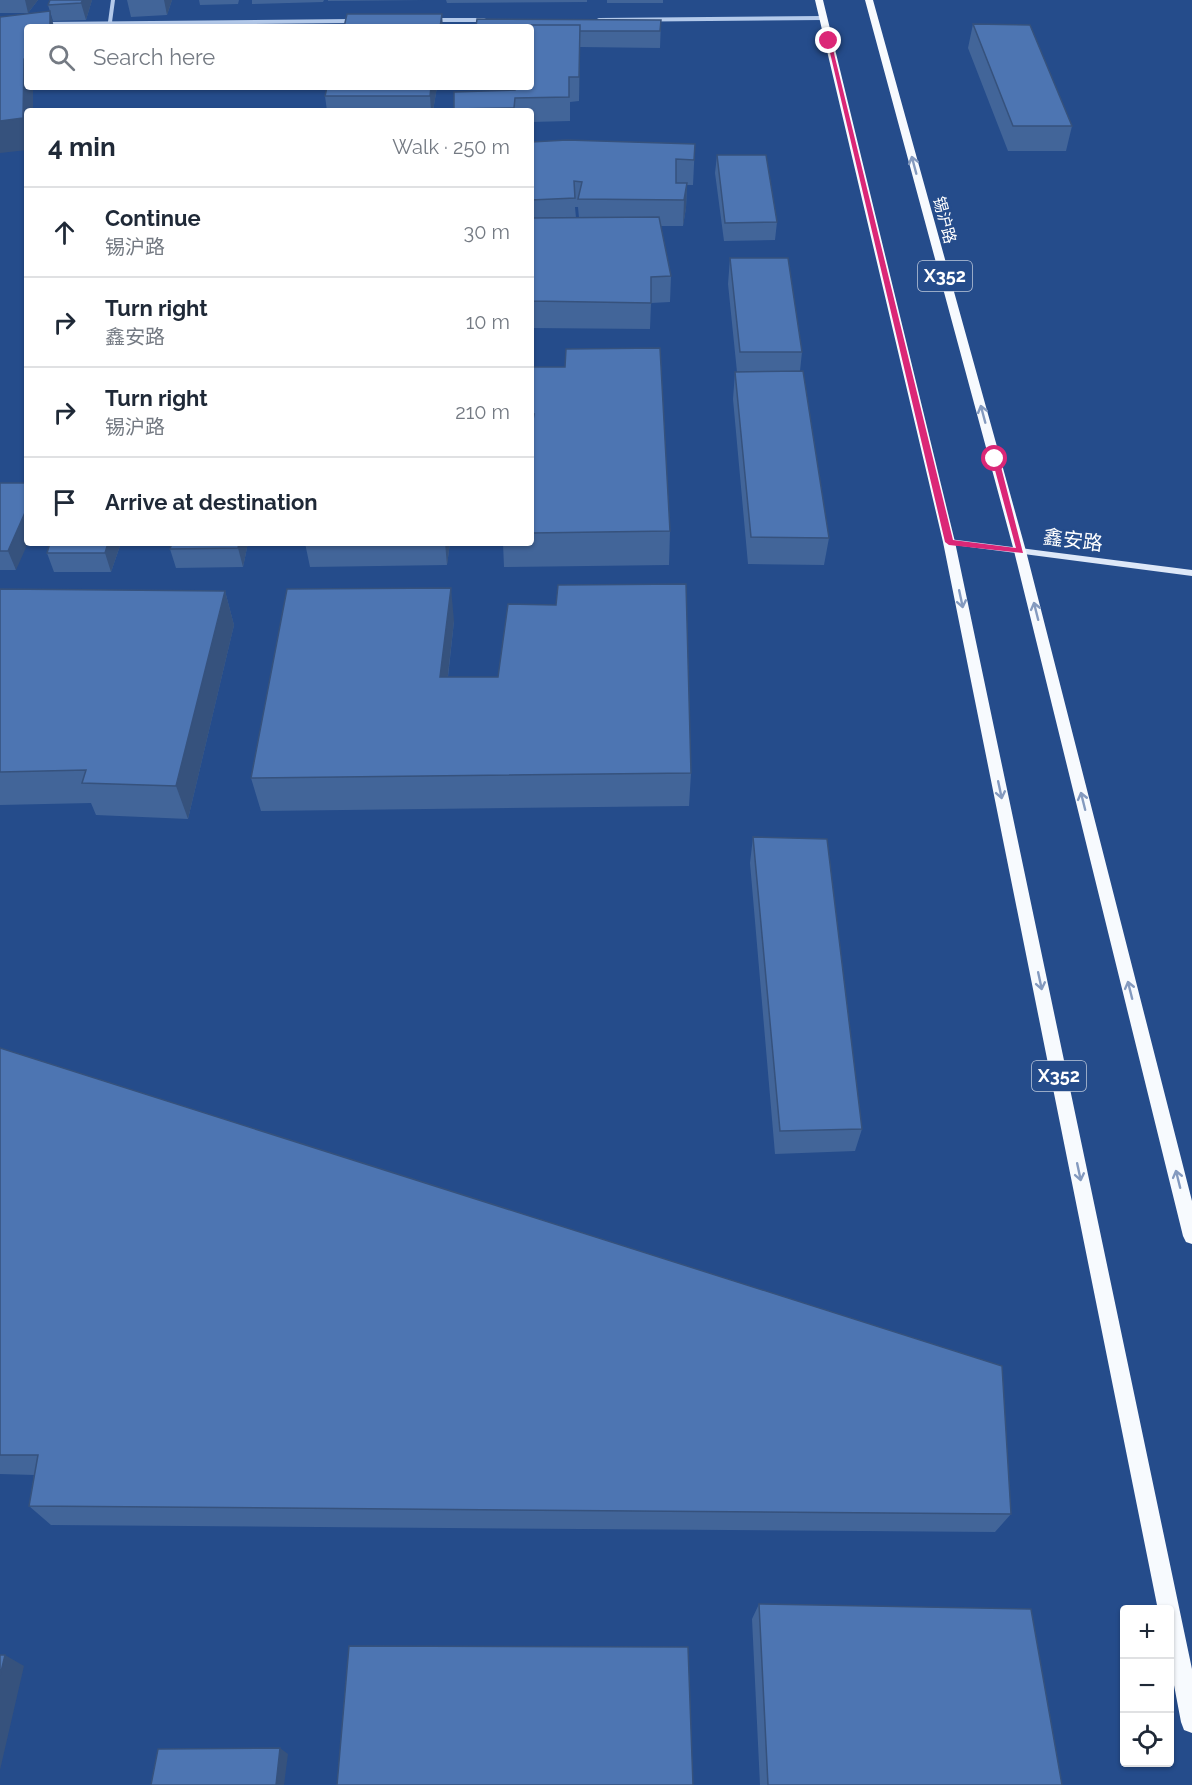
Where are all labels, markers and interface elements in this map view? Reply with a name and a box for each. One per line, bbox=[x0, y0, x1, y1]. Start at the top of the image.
search box bbox=[24, 24, 534, 90]
route end bbox=[815, 27, 841, 53]
icon: search bbox=[45, 41, 78, 74]
text: Search here bbox=[93, 44, 215, 70]
text: 4 min bbox=[48, 132, 116, 162]
text: Walk · 250 m bbox=[392, 135, 510, 159]
one-way arrow bbox=[908, 156, 919, 175]
street label: 锡沪路 bbox=[929, 194, 960, 246]
text: Continue bbox=[105, 205, 201, 231]
icon: ahead bbox=[48, 216, 81, 249]
text: 30 m bbox=[464, 220, 510, 244]
text: 锡沪路 bbox=[105, 235, 165, 259]
road number: X352 bbox=[918, 261, 972, 291]
text: Turn right bbox=[105, 295, 208, 321]
icon: right bbox=[48, 306, 81, 339]
text: 10 m bbox=[466, 310, 510, 334]
text: 鑫安路 bbox=[105, 325, 165, 349]
text: Turn right bbox=[105, 385, 208, 411]
icon: right bbox=[48, 396, 81, 429]
text: 210 m bbox=[455, 400, 510, 424]
one-way arrow bbox=[976, 405, 988, 424]
text: 锡沪路 bbox=[105, 415, 165, 439]
route start bbox=[981, 445, 1007, 471]
icon: arrive bbox=[48, 486, 81, 519]
text: Arrive at destination bbox=[105, 489, 318, 515]
street label: 鑫安路 bbox=[1042, 524, 1104, 556]
one-way arrow bbox=[956, 589, 967, 609]
one-way arrow bbox=[1029, 602, 1041, 621]
one-way arrow bbox=[995, 780, 1006, 800]
one-way arrow bbox=[1077, 791, 1088, 810]
one-way arrow bbox=[1035, 971, 1046, 991]
one-way arrow bbox=[1124, 981, 1136, 1000]
road number: X352 bbox=[1032, 1061, 1086, 1091]
one-way arrow bbox=[1074, 1162, 1085, 1182]
one-way arrow bbox=[1171, 1170, 1183, 1189]
map controls bbox=[1120, 1605, 1174, 1767]
button: + bbox=[1120, 1605, 1174, 1659]
button: − bbox=[1120, 1659, 1174, 1713]
button: locate bbox=[1120, 1713, 1174, 1767]

